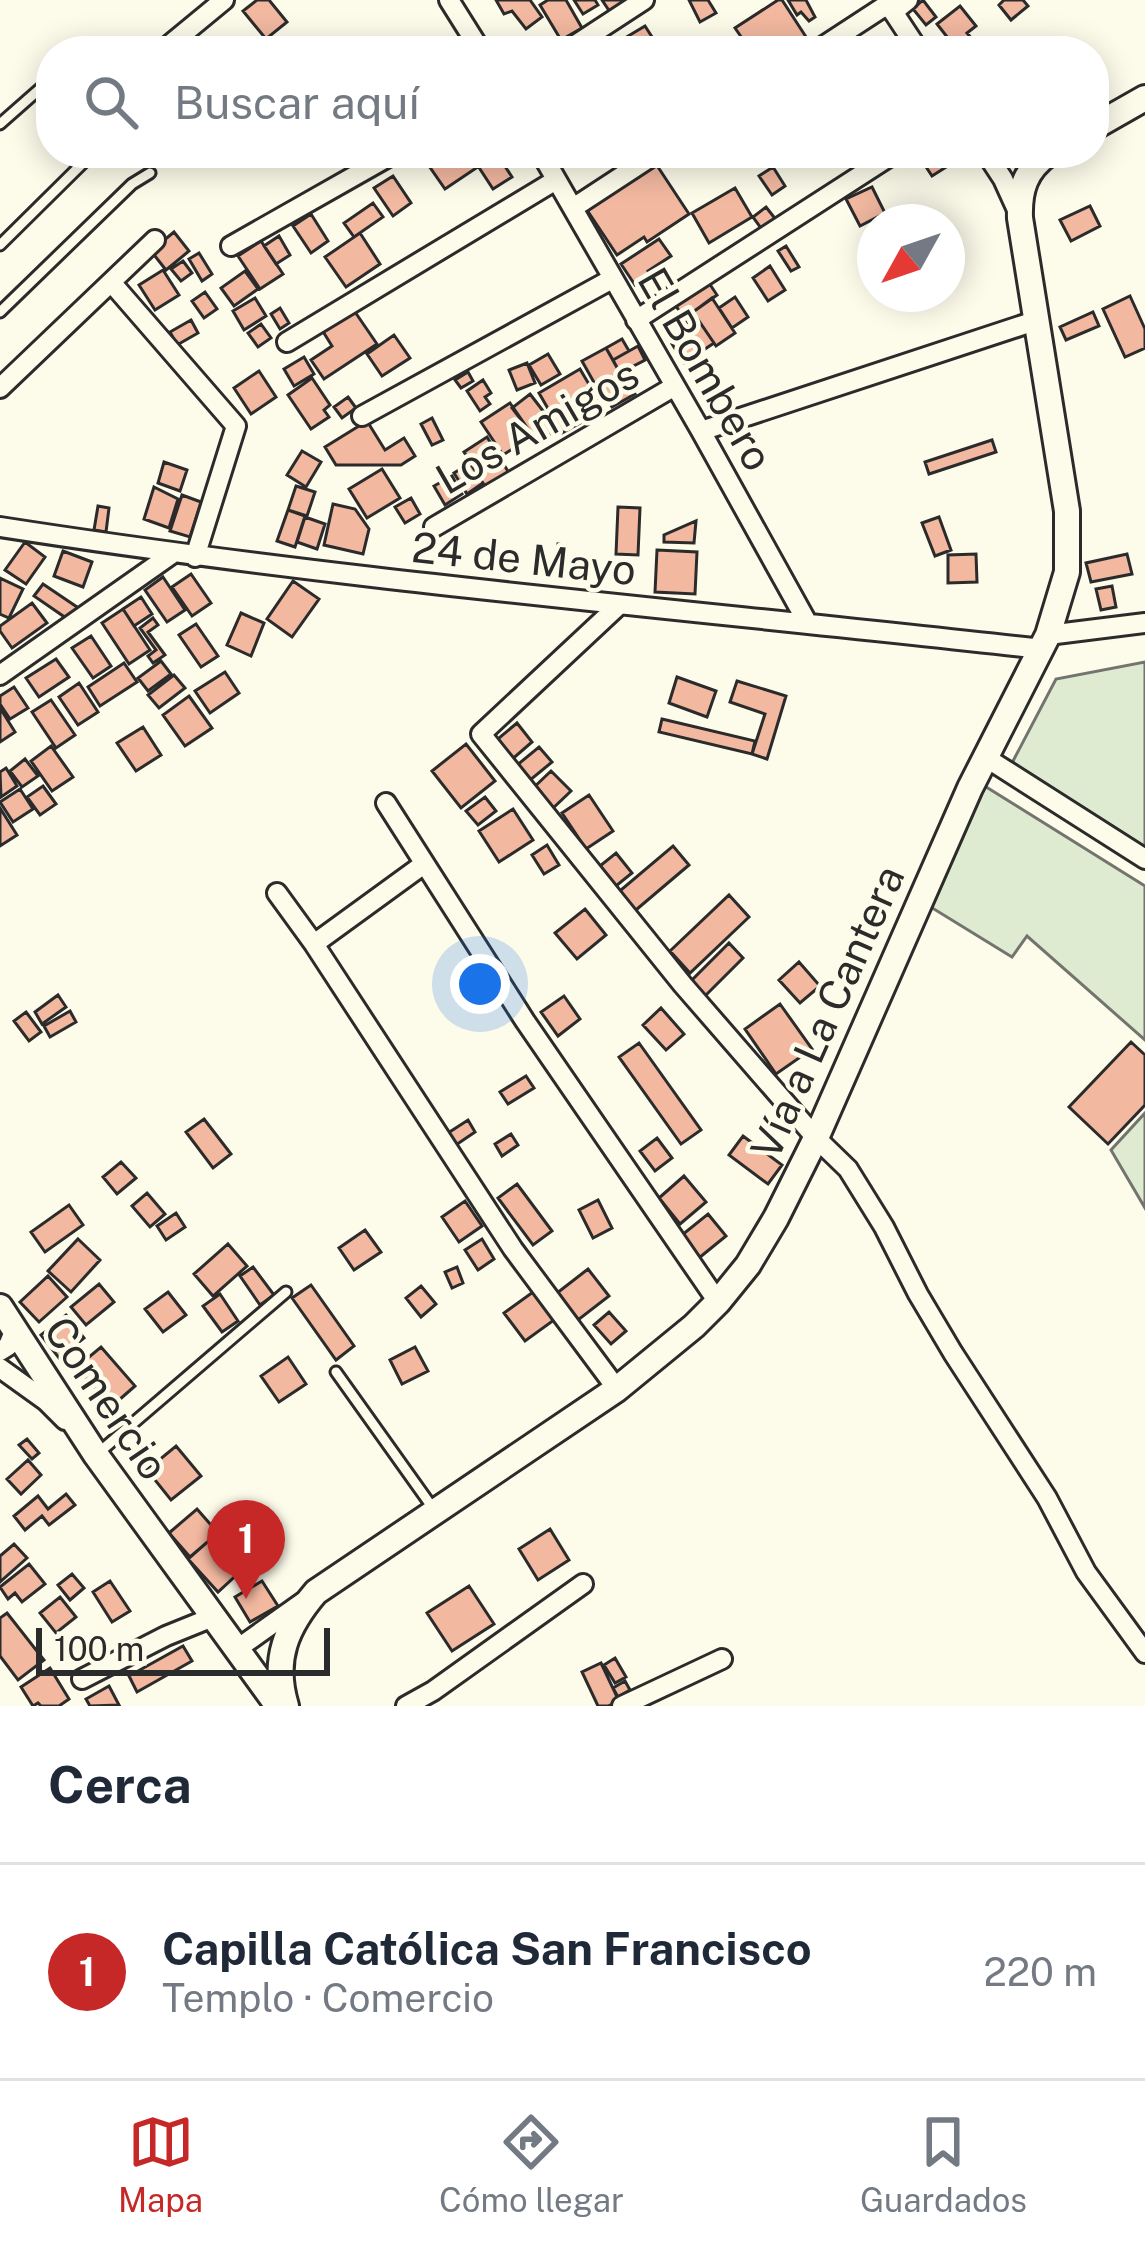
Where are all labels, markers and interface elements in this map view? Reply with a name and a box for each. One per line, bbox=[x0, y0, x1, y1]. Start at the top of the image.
search box bbox=[36, 36, 1109, 168]
icon: search bbox=[78, 69, 144, 135]
text: Buscar aquí bbox=[174, 76, 420, 129]
north arrow bbox=[857, 204, 965, 312]
street label: El Bombero bbox=[628, 259, 784, 479]
street label: Los Amigos bbox=[427, 348, 647, 504]
street label: 24 de Mayo bbox=[409, 522, 639, 594]
street label: Vía a La Cantera bbox=[740, 858, 914, 1166]
your location bbox=[450, 954, 510, 1014]
street label: Comercio bbox=[35, 1307, 179, 1489]
pin: 1 bbox=[207, 1500, 285, 1599]
scale bar bbox=[36, 1622, 330, 1675]
text: 100 m bbox=[54, 1630, 144, 1668]
text: Cerca bbox=[48, 1755, 192, 1814]
text: Capilla Católica San Francisco bbox=[162, 1922, 812, 1975]
text: 1 bbox=[79, 1949, 95, 1995]
text: 220 m bbox=[983, 1949, 1097, 1995]
text: Templo · Comercio bbox=[162, 1975, 494, 2021]
tab: Mapa bbox=[118, 2109, 203, 2219]
tab: Cómo llegar bbox=[439, 2109, 624, 2219]
tab: Guardados bbox=[860, 2109, 1027, 2219]

